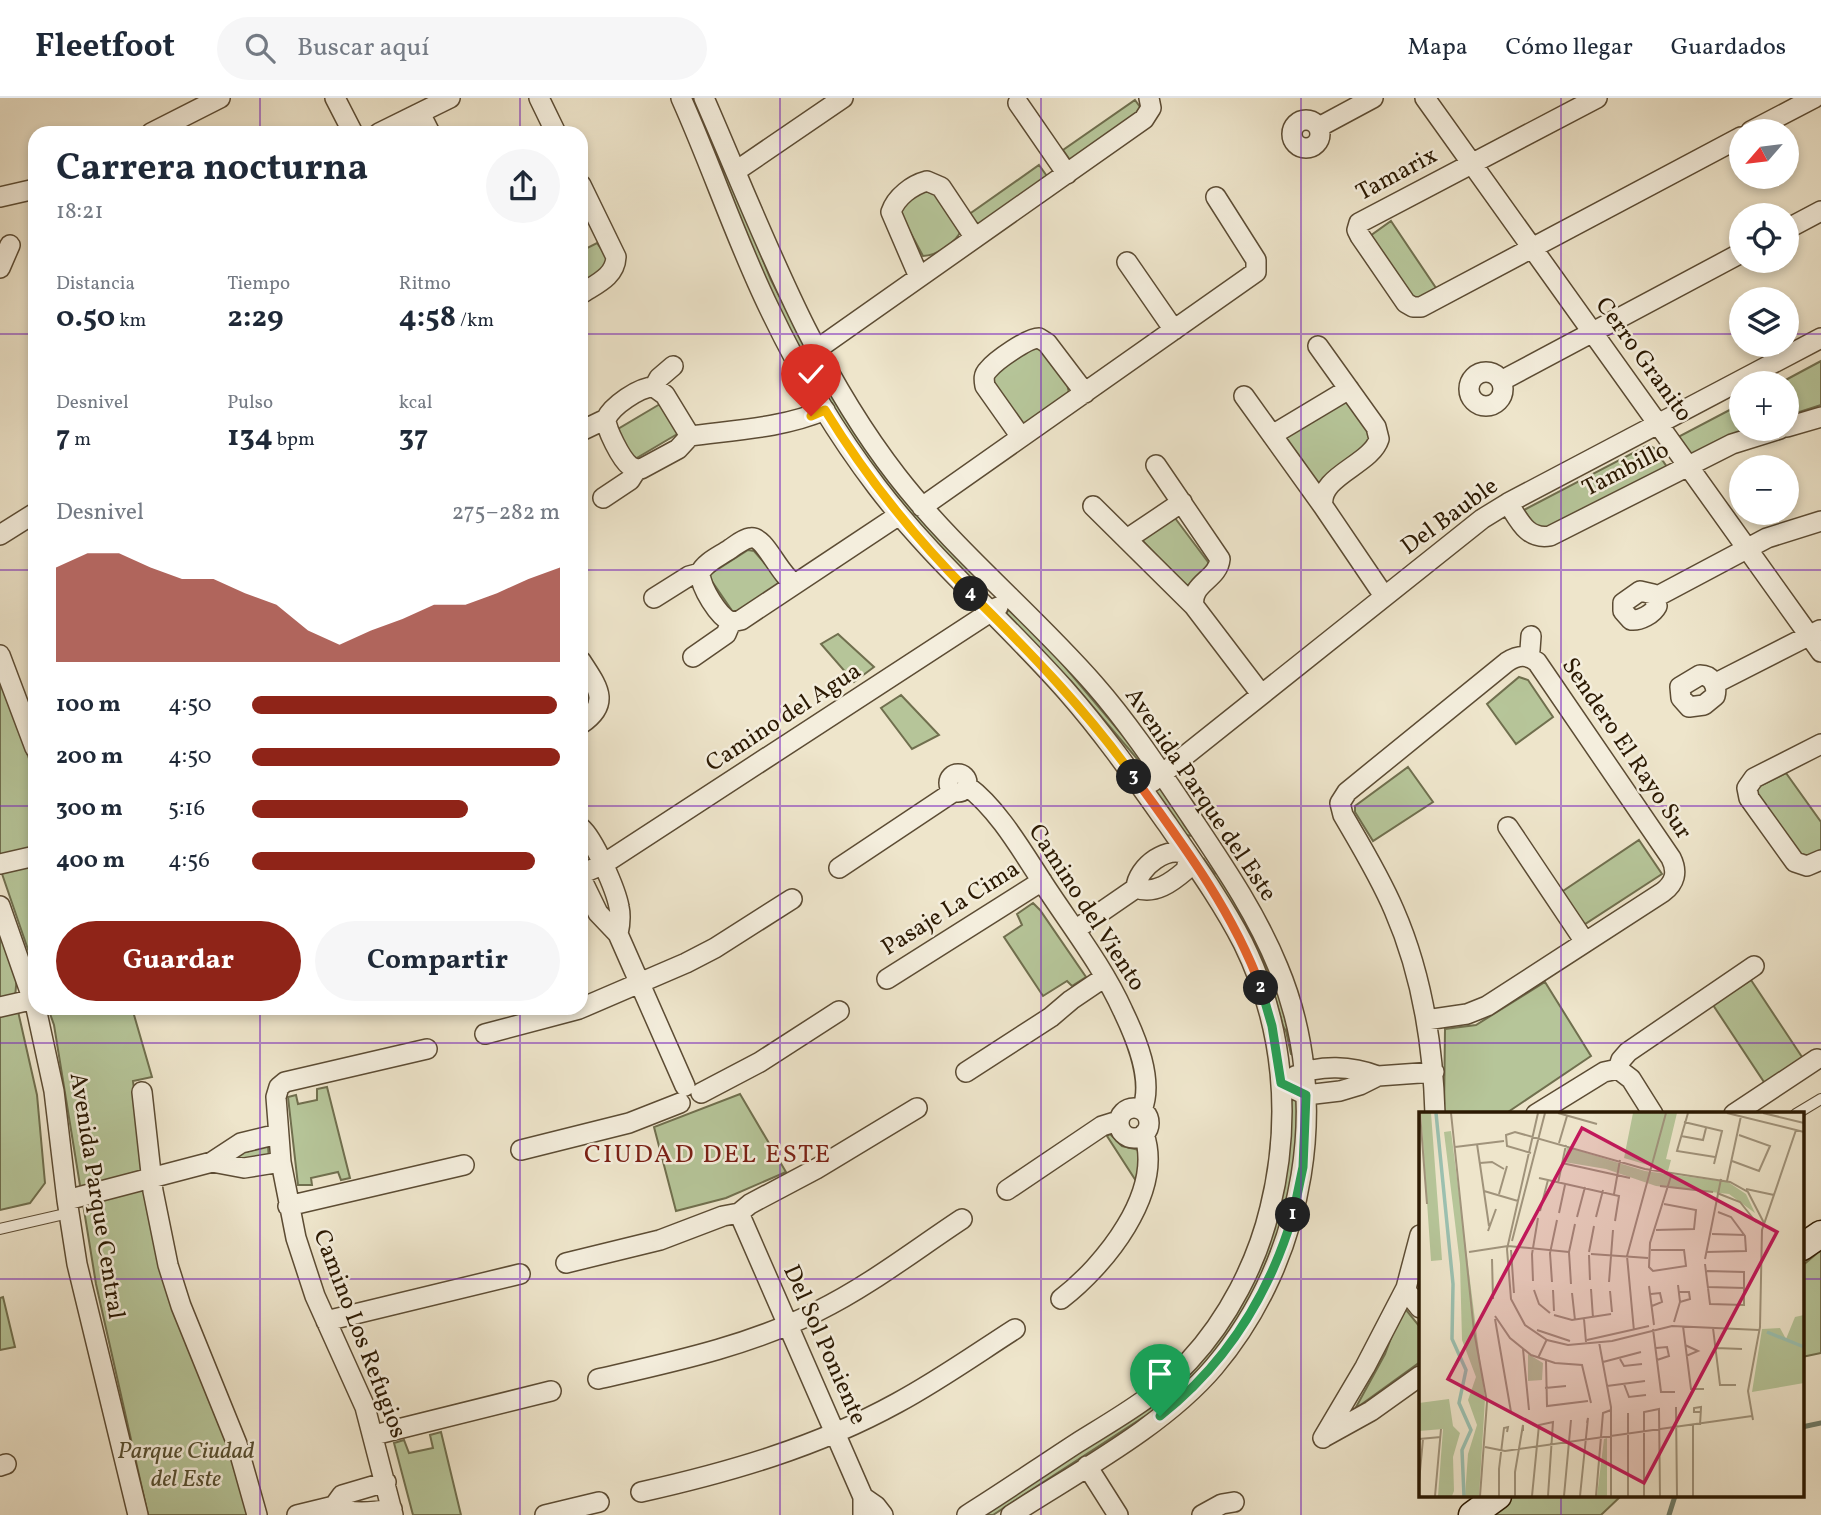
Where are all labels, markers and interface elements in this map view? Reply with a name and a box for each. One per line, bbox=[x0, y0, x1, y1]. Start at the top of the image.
search box bbox=[217, 17, 707, 80]
text: Fleetfoot bbox=[35, 25, 175, 71]
icon: search bbox=[241, 29, 279, 67]
text: Buscar aquí bbox=[297, 30, 429, 66]
text: Mapa bbox=[1408, 31, 1468, 65]
text: Cómo llegar bbox=[1506, 31, 1633, 65]
text: Guardados bbox=[1671, 31, 1786, 65]
north arrow bbox=[1729, 119, 1799, 189]
map controls bbox=[1729, 119, 1799, 525]
street label: Tamarix bbox=[1350, 139, 1444, 211]
text: Carrera nocturna bbox=[56, 143, 368, 196]
button: share bbox=[486, 149, 560, 223]
text: 18:21 bbox=[56, 196, 103, 228]
button: locate bbox=[1729, 203, 1799, 273]
text: Distancia bbox=[56, 271, 135, 297]
text: Tiempo bbox=[227, 271, 290, 297]
text: Ritmo bbox=[399, 271, 451, 297]
button: layers bbox=[1729, 287, 1799, 357]
street label: Cerro Granito bbox=[1586, 291, 1700, 429]
text: 0.50 bbox=[56, 297, 115, 339]
text: 2:29 bbox=[227, 297, 283, 339]
text: 4:58 bbox=[399, 297, 456, 339]
text: km bbox=[115, 308, 146, 334]
text: /km bbox=[456, 308, 494, 334]
pin bbox=[781, 344, 841, 416]
icon: check bbox=[792, 355, 830, 393]
button: + bbox=[1729, 371, 1799, 441]
text: Desnivel bbox=[56, 390, 129, 416]
text: Pulso bbox=[227, 390, 273, 416]
text: kcal bbox=[399, 390, 432, 416]
text: 7 bbox=[56, 416, 70, 458]
text: 134 bbox=[227, 416, 273, 458]
text: 37 bbox=[399, 416, 428, 458]
text: m bbox=[70, 427, 91, 453]
text: bpm bbox=[273, 427, 315, 453]
street label: Tambillo bbox=[1577, 434, 1675, 506]
button: − bbox=[1729, 455, 1799, 525]
street label: Del Bauble bbox=[1394, 470, 1506, 564]
text: Desnivel bbox=[56, 497, 144, 529]
text: 275–282 m bbox=[452, 497, 560, 529]
pin: 4 bbox=[954, 576, 988, 612]
text: 4 bbox=[965, 580, 976, 606]
street label: Sendero El Rayo Sur bbox=[1552, 651, 1700, 847]
street label: Camino del Agua bbox=[699, 655, 869, 781]
street label: Avenida Parque del Este bbox=[1116, 681, 1284, 909]
text: 100 m bbox=[56, 689, 121, 721]
text: 4:50 bbox=[168, 689, 212, 721]
text: 200 m bbox=[56, 741, 123, 773]
text: 4:50 bbox=[168, 741, 212, 773]
pin: 3 bbox=[1116, 760, 1152, 794]
text: 3 bbox=[1129, 763, 1138, 789]
text: 300 m bbox=[56, 793, 123, 825]
text: 5:16 bbox=[168, 793, 205, 825]
street label: Camino del Viento bbox=[1019, 818, 1153, 998]
text: 400 m bbox=[56, 845, 125, 877]
text: 4:56 bbox=[168, 845, 210, 877]
street label: Pasaje La Cima bbox=[875, 853, 1027, 965]
button: Guardar bbox=[56, 921, 301, 1001]
button: Compartir bbox=[315, 921, 560, 1001]
pin: 2 bbox=[1244, 970, 1278, 1006]
text: 2 bbox=[1256, 974, 1265, 1000]
street label: Avenida Parque Central bbox=[60, 1070, 132, 1322]
inset map bbox=[1419, 1112, 1804, 1498]
district label: CIUDAD DEL ESTE bbox=[584, 1137, 832, 1173]
pin: 1 bbox=[1276, 1198, 1310, 1232]
text: 1 bbox=[1289, 1201, 1296, 1227]
street label: Camino Los Refugios bbox=[304, 1225, 414, 1443]
street label: Del Sol Poniente bbox=[774, 1260, 874, 1430]
pin bbox=[1130, 1344, 1190, 1416]
icon: arrive bbox=[1141, 1355, 1179, 1393]
park label: Parque Ciudad del Este bbox=[117, 1435, 255, 1497]

